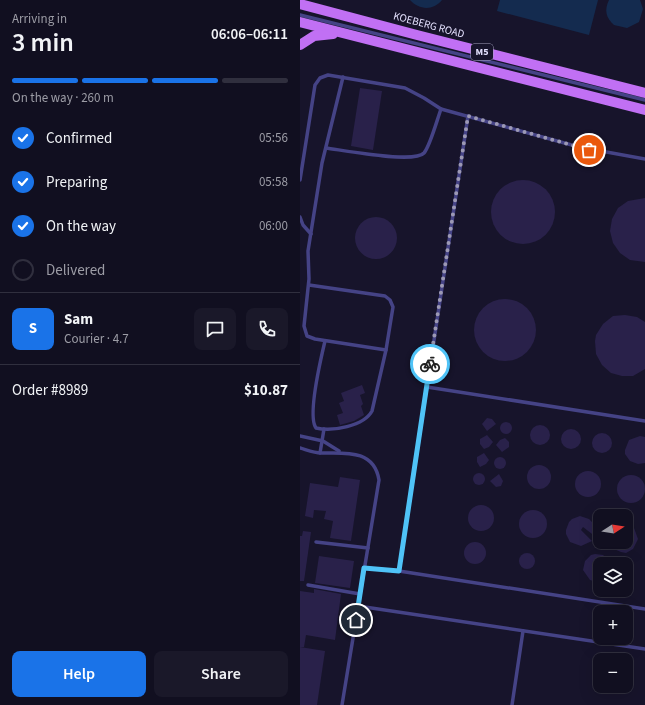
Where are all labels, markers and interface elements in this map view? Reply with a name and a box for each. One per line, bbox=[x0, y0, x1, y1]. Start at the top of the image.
street label: KOEBERG ROAD bbox=[392, 8, 466, 42]
text: Arriving in bbox=[12, 10, 67, 28]
text: 3 min bbox=[12, 24, 74, 61]
text: 06:06–06:11 bbox=[211, 24, 288, 45]
road number: M5 bbox=[471, 44, 493, 60]
text: On the way · 260 m bbox=[12, 89, 114, 107]
icon: check bbox=[12, 127, 34, 149]
text: Confirmed bbox=[46, 128, 112, 149]
text: 05:56 bbox=[259, 129, 288, 147]
pin bbox=[572, 133, 606, 167]
icon: bag bbox=[578, 139, 600, 161]
icon: check bbox=[12, 171, 34, 193]
text: Preparing bbox=[46, 172, 107, 193]
text: 05:58 bbox=[259, 173, 288, 191]
icon: check bbox=[12, 215, 34, 237]
text: On the way bbox=[46, 216, 116, 237]
text: 06:00 bbox=[259, 217, 288, 235]
text: Delivered bbox=[46, 260, 105, 281]
button: chat bbox=[194, 308, 236, 350]
button: phone bbox=[246, 308, 288, 350]
text: Sam bbox=[64, 309, 93, 330]
text: S bbox=[29, 318, 37, 339]
text: Courier · 4.7 bbox=[64, 330, 129, 348]
courier bbox=[410, 344, 450, 384]
icon: bike bbox=[419, 353, 441, 375]
text: Order #8989 bbox=[12, 380, 88, 401]
text: $10.87 bbox=[244, 380, 288, 401]
north arrow bbox=[593, 509, 633, 549]
map controls bbox=[593, 509, 633, 693]
button: layers bbox=[593, 557, 633, 597]
pin bbox=[339, 603, 373, 637]
button: + bbox=[593, 605, 633, 645]
icon: home bbox=[345, 609, 367, 631]
button: Help bbox=[12, 651, 146, 697]
button: Share bbox=[154, 651, 288, 697]
button: − bbox=[593, 653, 633, 693]

